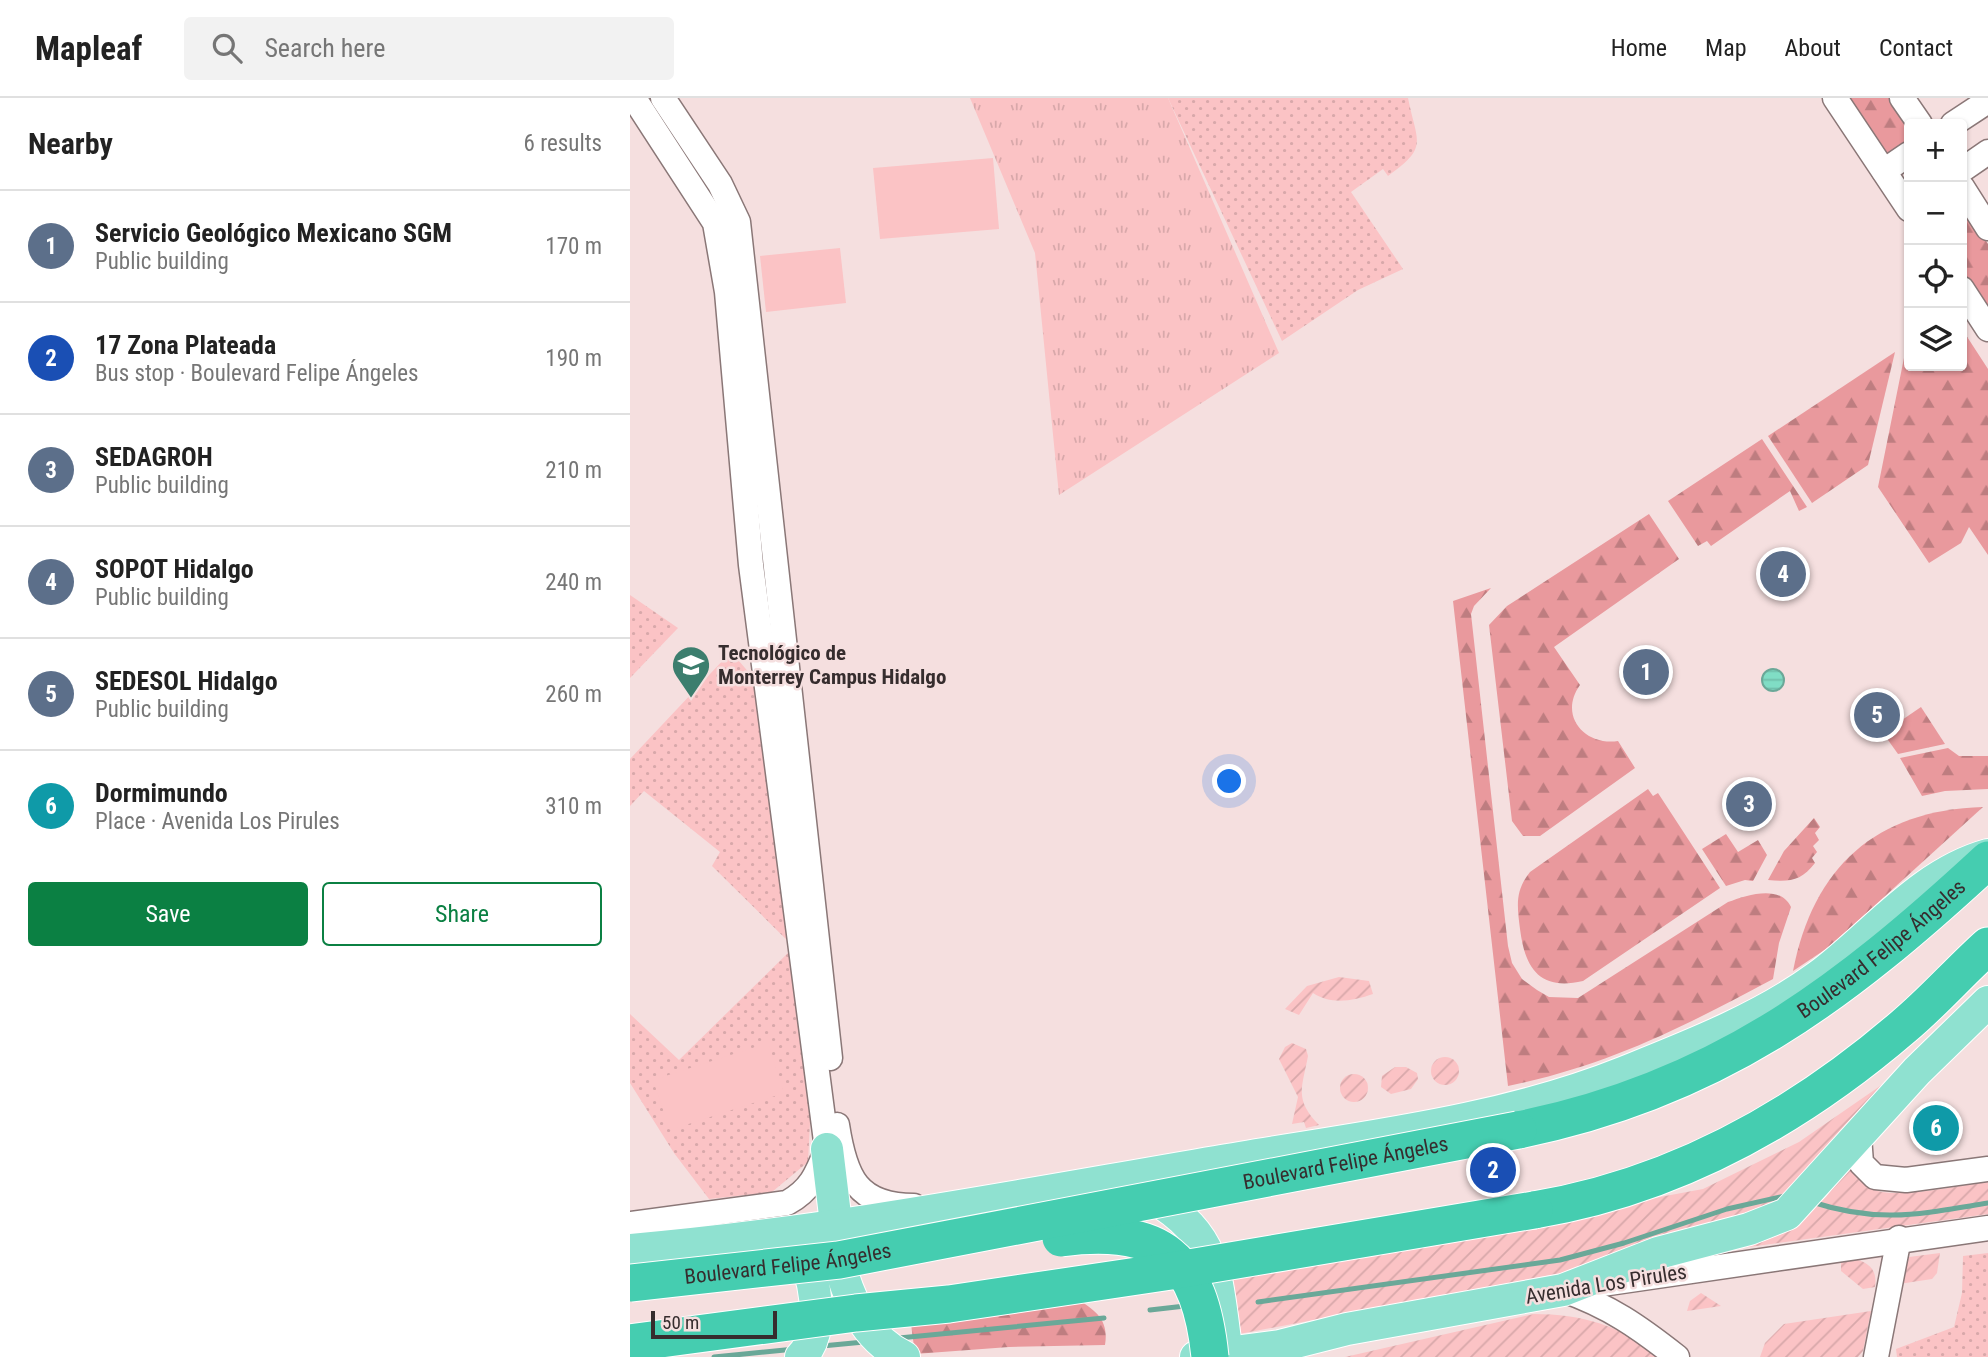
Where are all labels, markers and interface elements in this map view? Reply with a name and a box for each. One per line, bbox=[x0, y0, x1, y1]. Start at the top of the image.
search box bbox=[184, 17, 674, 80]
text: Mapleaf bbox=[35, 29, 142, 68]
icon: search bbox=[208, 29, 246, 67]
text: Search here bbox=[264, 33, 385, 63]
text: Home bbox=[1611, 34, 1667, 62]
text: Map bbox=[1705, 34, 1747, 62]
text: About bbox=[1785, 34, 1841, 62]
text: Contact bbox=[1879, 34, 1953, 62]
map controls bbox=[1904, 119, 1967, 371]
button: + bbox=[1904, 119, 1967, 182]
text: Nearby bbox=[28, 126, 113, 161]
text: 6 results bbox=[524, 130, 602, 157]
button: − bbox=[1904, 182, 1967, 245]
text: Servicio Geológico Mexicano SGM bbox=[95, 218, 452, 248]
text: 1 bbox=[45, 233, 57, 260]
text: 170 m bbox=[545, 233, 602, 260]
button: locate bbox=[1904, 245, 1967, 308]
text: Public building bbox=[95, 248, 229, 275]
button: layers bbox=[1904, 308, 1967, 371]
text: 17 Zona Plateada bbox=[95, 330, 276, 360]
text: 2 bbox=[45, 345, 57, 372]
text: 190 m bbox=[545, 345, 602, 372]
text: Bus stop · Boulevard Felipe Ángeles bbox=[95, 360, 419, 387]
text: SEDAGROH bbox=[95, 442, 213, 472]
text: 3 bbox=[45, 457, 57, 484]
text: 210 m bbox=[545, 457, 602, 484]
text: Public building bbox=[95, 472, 229, 499]
pin: 4 bbox=[1760, 548, 1806, 600]
text: SOPOT Hidalgo bbox=[95, 554, 254, 584]
text: 4 bbox=[45, 569, 57, 596]
text: 240 m bbox=[545, 569, 602, 596]
text: Public building bbox=[95, 584, 229, 611]
place label: Tecnológico de Monterrey Campus Hidalgo bbox=[718, 641, 946, 689]
school or university icon: Tecnológico de Monterrey Campus Hidalgo bbox=[670, 644, 712, 699]
pin: 1 bbox=[1623, 646, 1669, 698]
text: SEDESOL Hidalgo bbox=[95, 666, 278, 696]
text: 5 bbox=[45, 681, 57, 708]
text: 260 m bbox=[545, 681, 602, 708]
pin: 5 bbox=[1854, 689, 1900, 741]
text: Public building bbox=[95, 696, 229, 723]
your location bbox=[1212, 764, 1246, 798]
text: Dormimundo bbox=[95, 778, 228, 808]
pin: 3 bbox=[1726, 778, 1772, 830]
text: 6 bbox=[45, 793, 57, 820]
text: 310 m bbox=[545, 793, 602, 820]
text: Place · Avenida Los Pirules bbox=[95, 808, 340, 835]
street label: Boulevard Felipe Ángeles bbox=[1793, 875, 1970, 1023]
button: Save bbox=[28, 882, 308, 946]
button: Share bbox=[322, 882, 602, 946]
pin: 6 bbox=[1913, 1102, 1959, 1154]
street label: Boulevard Felipe Ángeles bbox=[1241, 1132, 1450, 1194]
pin: 2 bbox=[1470, 1144, 1516, 1196]
street label: Boulevard Felipe Ángeles bbox=[683, 1238, 893, 1289]
street label: Avenida Los Pirules bbox=[1524, 1259, 1688, 1309]
scale bar bbox=[651, 1308, 777, 1340]
text: 50 m bbox=[662, 1311, 699, 1334]

